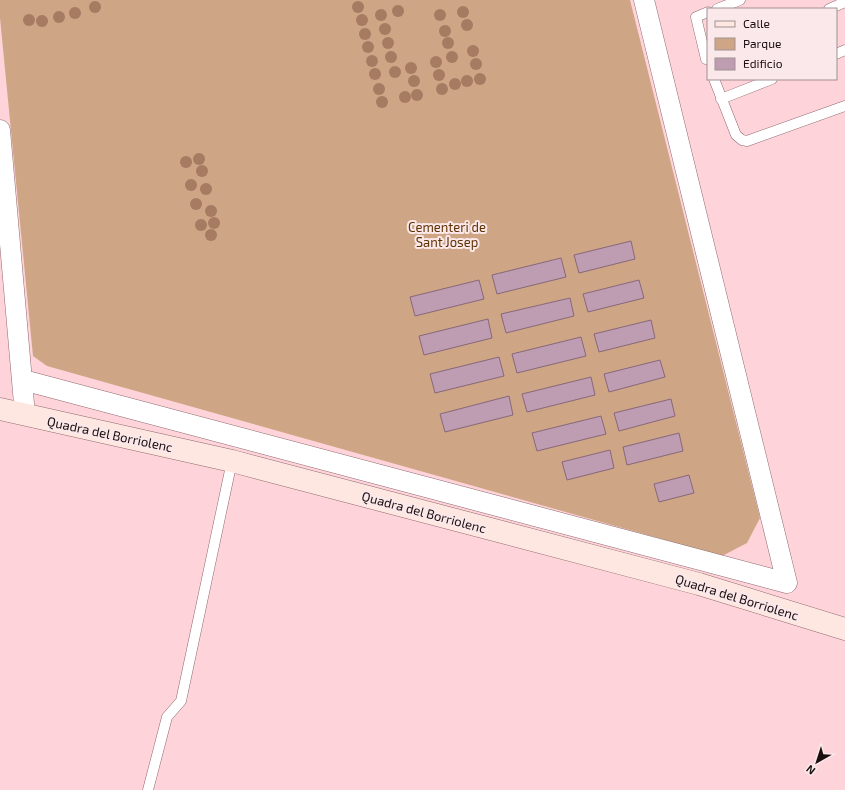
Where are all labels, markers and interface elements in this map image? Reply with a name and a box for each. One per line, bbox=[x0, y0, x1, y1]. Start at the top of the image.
legend bbox=[707, 8, 837, 80]
text: Calle bbox=[743, 16, 770, 30]
text: Parque bbox=[743, 36, 781, 50]
text: Edificio bbox=[743, 56, 783, 70]
park label: Cementeri de Sant Josep bbox=[408, 219, 486, 250]
street label: Quadra del Borriolenc bbox=[46, 413, 174, 455]
street label: Quadra del Borriolenc bbox=[360, 488, 488, 536]
street label: Quadra del Borriolenc bbox=[673, 571, 801, 623]
north arrow bbox=[797, 742, 837, 782]
text: N bbox=[803, 763, 818, 778]

